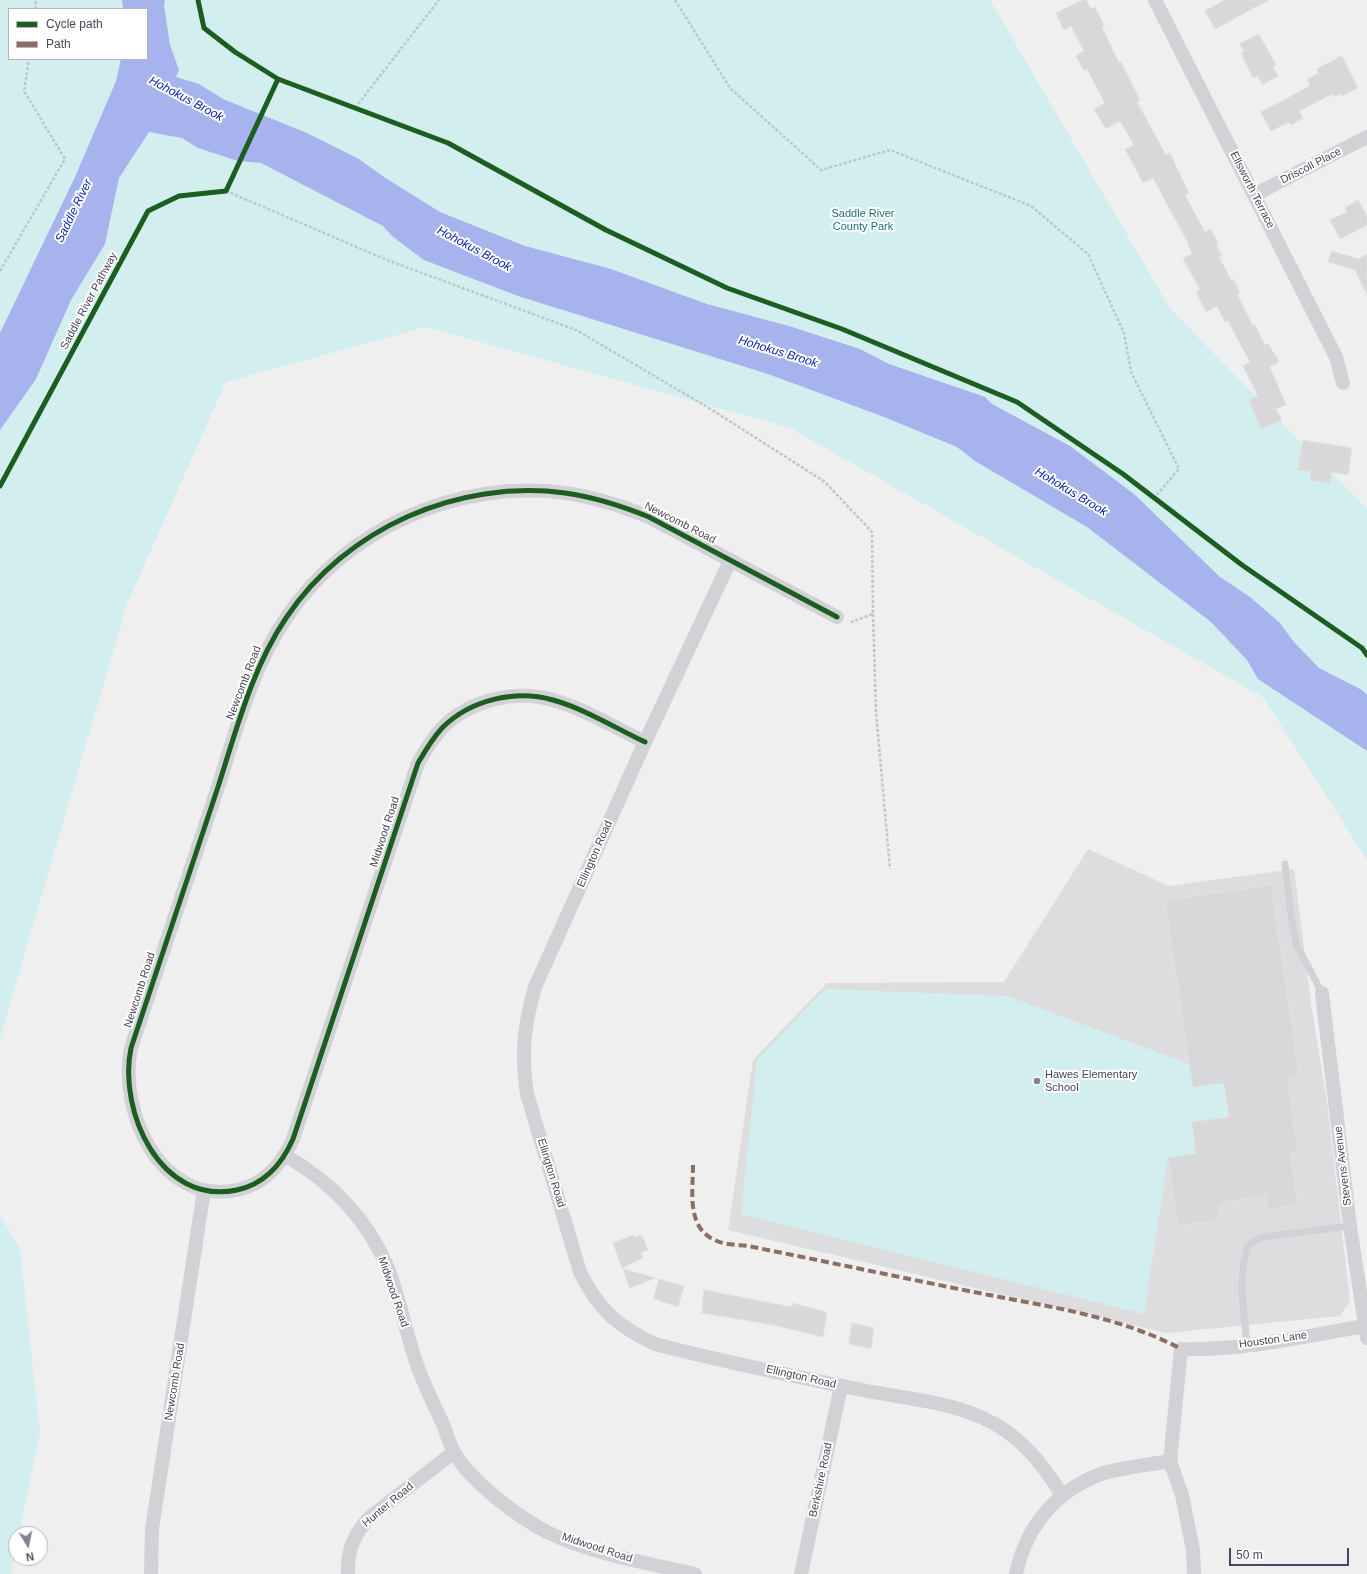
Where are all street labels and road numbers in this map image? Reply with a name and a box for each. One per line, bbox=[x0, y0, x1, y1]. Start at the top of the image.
street label: Driscoll Place bbox=[1278, 145, 1344, 187]
street label: Ellsworth Terrace bbox=[1227, 149, 1277, 231]
street label: Saddle River Pathway bbox=[58, 250, 120, 352]
street label: Newcomb Road bbox=[642, 499, 718, 547]
street label: Newcomb Road bbox=[224, 644, 264, 722]
street label: Midwood Road bbox=[367, 795, 403, 869]
street label: Ellington Road bbox=[574, 819, 616, 889]
street label: Newcomb Road bbox=[122, 951, 158, 1029]
street label: Stevens Avenue bbox=[1332, 1126, 1354, 1206]
street label: Ellington Road bbox=[534, 1137, 568, 1209]
street label: Midwood Road bbox=[375, 1255, 411, 1329]
street label: Houston Lane bbox=[1238, 1329, 1308, 1351]
street label: Newcomb Road bbox=[162, 1342, 188, 1422]
street label: Ellington Road bbox=[765, 1363, 837, 1391]
street label: Berkshire Road bbox=[807, 1442, 835, 1518]
street label: Hunter Road bbox=[360, 1480, 416, 1530]
street label: Midwood Road bbox=[560, 1530, 634, 1566]

